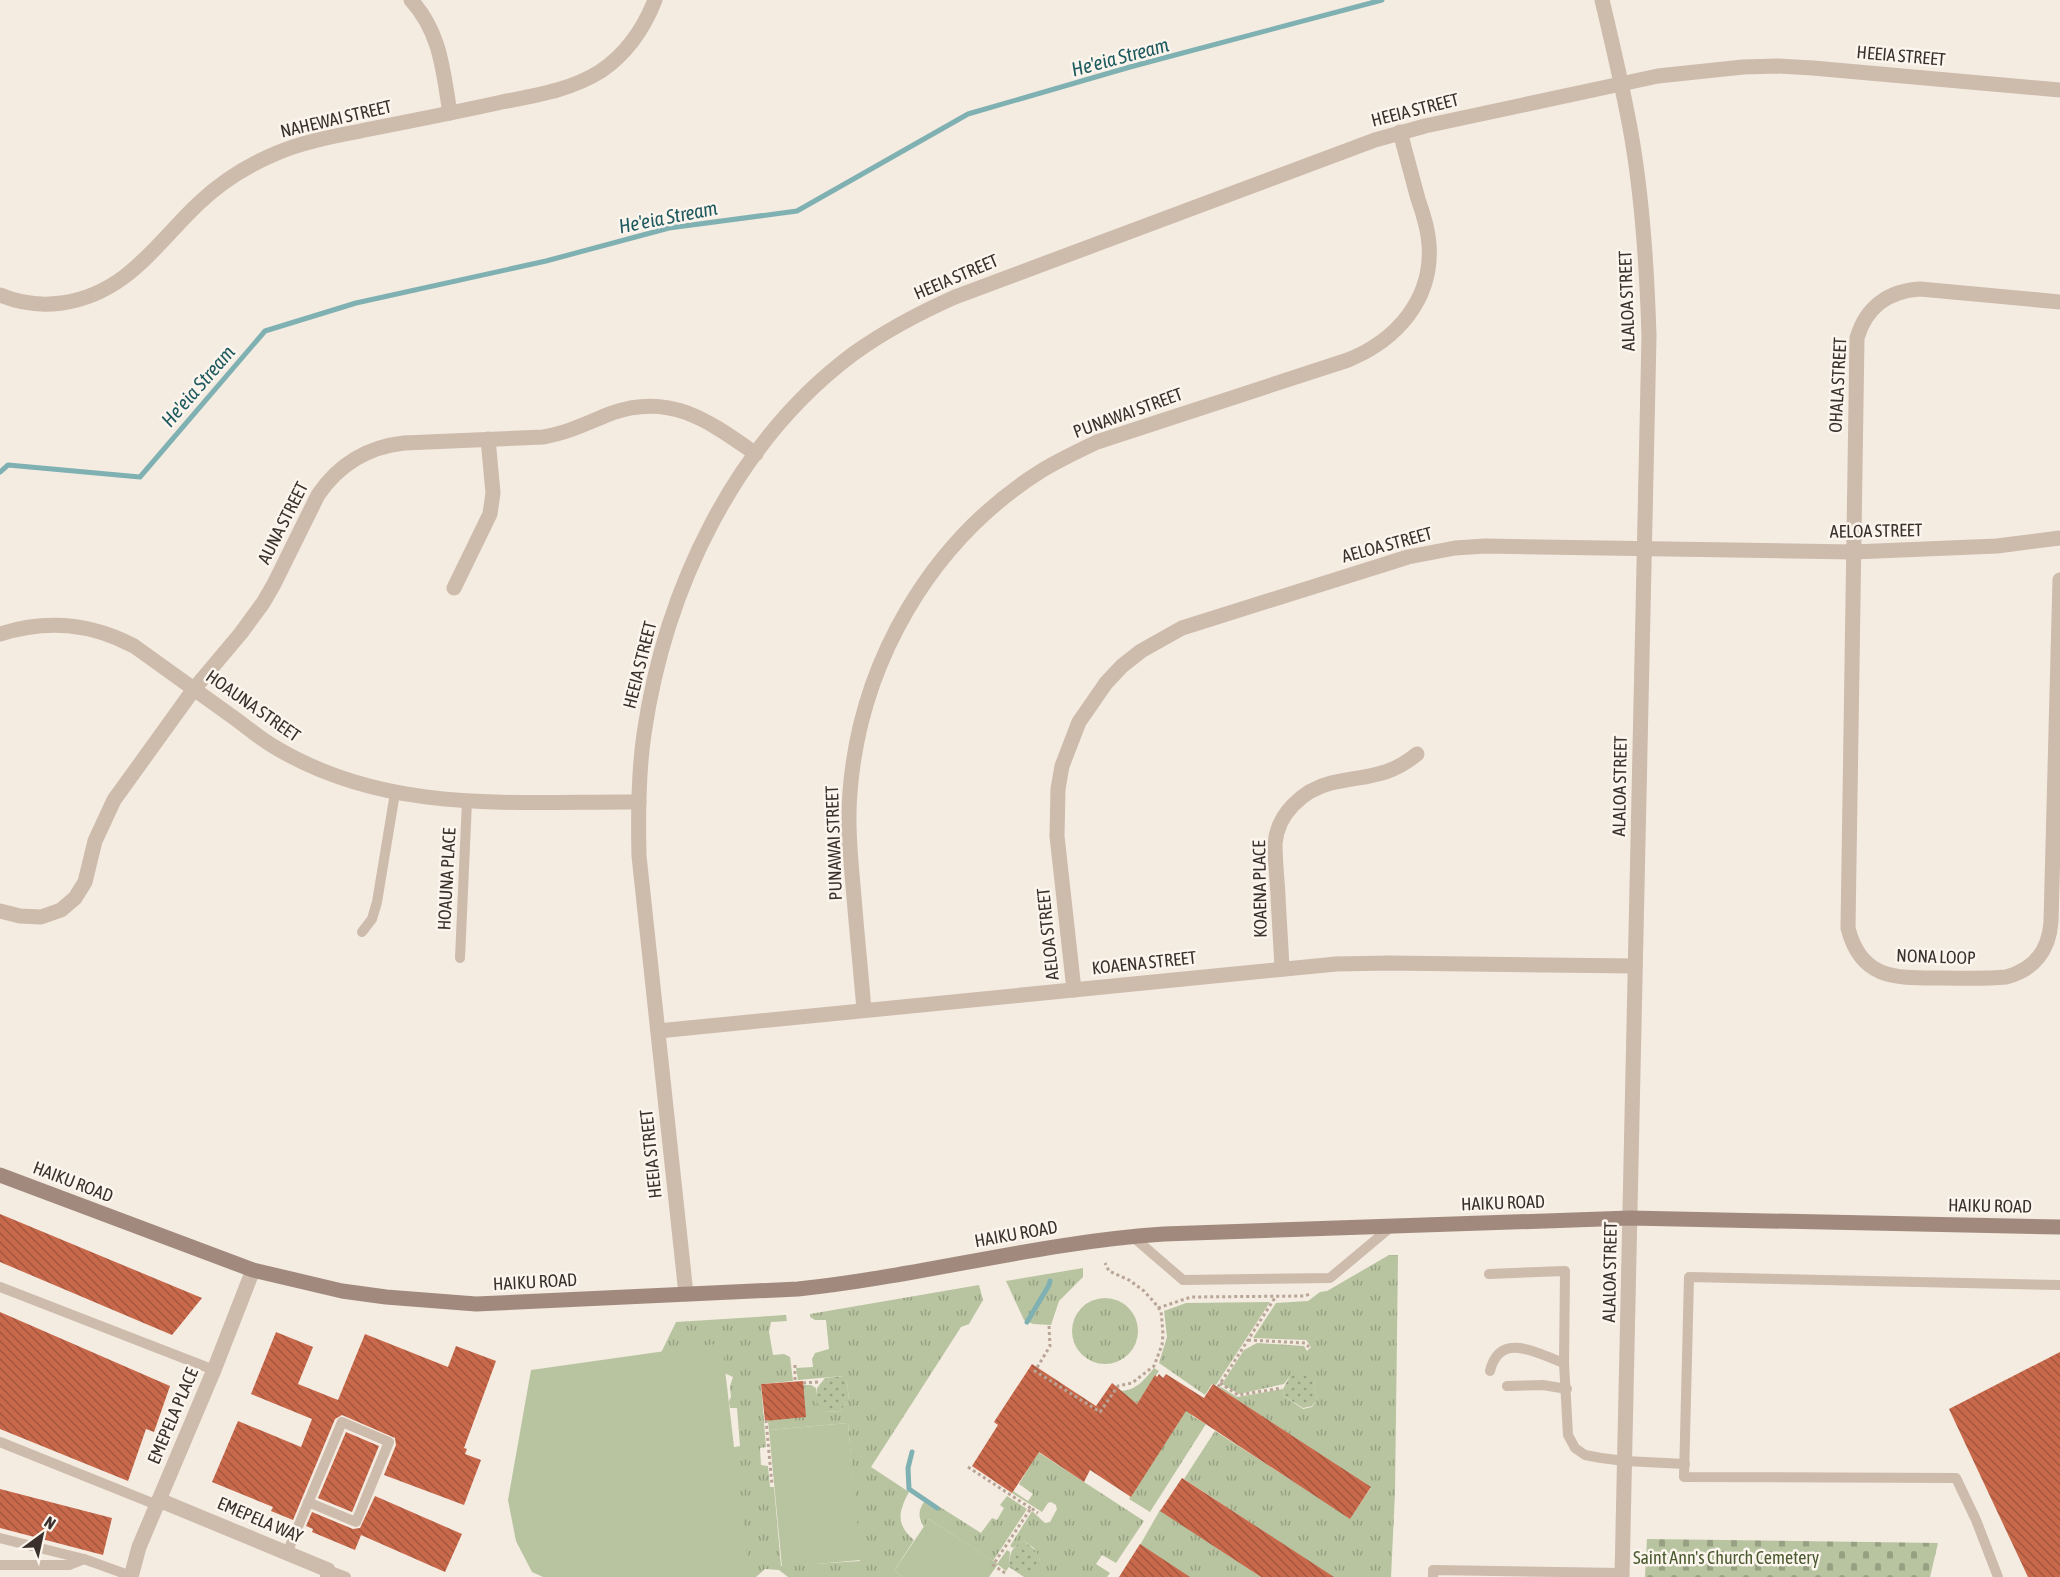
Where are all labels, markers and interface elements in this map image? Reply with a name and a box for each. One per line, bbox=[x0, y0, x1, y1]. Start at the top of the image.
water label: He'eia Stream bbox=[1069, 32, 1171, 81]
street label: HEEIA STREET bbox=[1856, 41, 1947, 70]
street label: HEEIA STREET bbox=[1369, 88, 1461, 131]
street label: NAHEWAI STREET bbox=[278, 95, 394, 142]
water label: He'eia Stream bbox=[617, 196, 719, 237]
street label: HEEIA STREET bbox=[911, 249, 1001, 304]
street label: ALALOA STREET bbox=[1614, 250, 1639, 352]
street label: OHALA STREET bbox=[1825, 337, 1850, 433]
water label: He'eia Stream bbox=[156, 340, 239, 431]
street label: PUNAWAI STREET bbox=[1070, 383, 1185, 442]
street label: AUNA STREET bbox=[253, 478, 312, 567]
street label: AELOA STREET bbox=[1830, 519, 1923, 542]
street label: AELOA STREET bbox=[1339, 522, 1434, 567]
street label: HEEIA STREET bbox=[619, 619, 661, 711]
street label: HOAUNA STREET bbox=[202, 665, 304, 746]
street label: ALALOA STREET bbox=[1608, 735, 1631, 837]
street label: PUNAWAI STREET bbox=[821, 785, 846, 901]
street label: HOAUNA PLACE bbox=[433, 827, 460, 931]
street label: KOAENA PLACE bbox=[1248, 840, 1271, 938]
street label: AELOA STREET bbox=[1032, 887, 1063, 981]
street label: NONA LOOP bbox=[1896, 945, 1976, 968]
street label: KOAENA STREET bbox=[1091, 947, 1197, 978]
street label: HEEIA STREET bbox=[635, 1108, 666, 1200]
street label: HAIKU ROAD bbox=[30, 1157, 116, 1206]
street label: HAIKU ROAD bbox=[1461, 1191, 1545, 1214]
street label: HAIKU ROAD bbox=[1948, 1194, 2032, 1217]
street label: HAIKU ROAD bbox=[973, 1216, 1059, 1251]
street label: ALALOA STREET bbox=[1598, 1221, 1621, 1323]
street label: HAIKU ROAD bbox=[492, 1269, 577, 1294]
street label: EMEPELA PLACE bbox=[143, 1364, 202, 1467]
street label: EMEPELA WAY bbox=[214, 1492, 306, 1547]
north arrow bbox=[12, 1505, 72, 1565]
text: N bbox=[41, 1512, 59, 1533]
park label: Saint Ann's Church Cemetery bbox=[1633, 1547, 1819, 1568]

